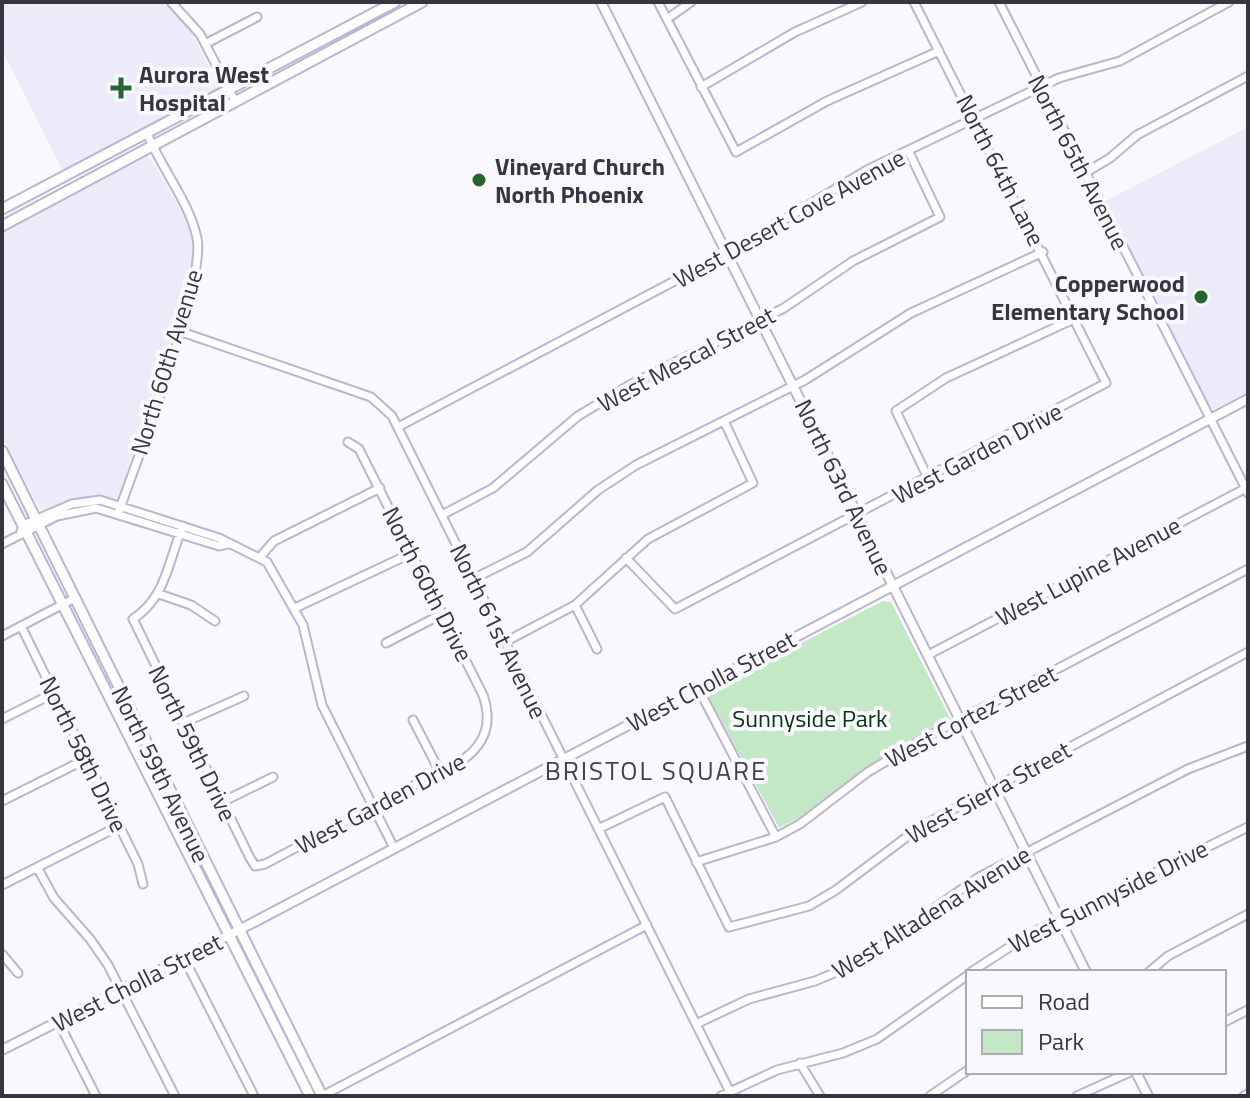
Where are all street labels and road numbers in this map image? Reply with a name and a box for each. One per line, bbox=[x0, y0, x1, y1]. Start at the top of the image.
street label: North 65th Avenue bbox=[1019, 68, 1139, 256]
street label: North 64th Lane bbox=[947, 88, 1055, 252]
street label: West Desert Cove Avenue bbox=[667, 139, 911, 297]
street label: North 60th Avenue bbox=[121, 265, 211, 459]
street label: West Mescal Street bbox=[591, 297, 782, 421]
street label: North 63rd Avenue bbox=[786, 393, 902, 581]
street label: West Garden Drive bbox=[886, 393, 1068, 513]
street label: North 60th Drive bbox=[373, 500, 483, 668]
street label: West Lupine Avenue bbox=[989, 507, 1187, 635]
street label: North 61st Avenue bbox=[441, 537, 557, 725]
street label: West Cholla Street bbox=[620, 621, 802, 741]
street label: West Cortez Street bbox=[879, 655, 1064, 777]
street label: North 59th Drive bbox=[140, 659, 246, 827]
street label: North 58th Drive bbox=[31, 670, 137, 838]
street label: North 59th Avenue bbox=[103, 680, 219, 868]
street label: West Sierra Street bbox=[899, 731, 1078, 852]
street label: West Garden Drive bbox=[289, 743, 471, 863]
street label: West Sunnyside Drive bbox=[1002, 830, 1214, 962]
street label: West Altadena Avenue bbox=[825, 836, 1037, 988]
street label: West Cholla Street bbox=[46, 923, 229, 1040]

